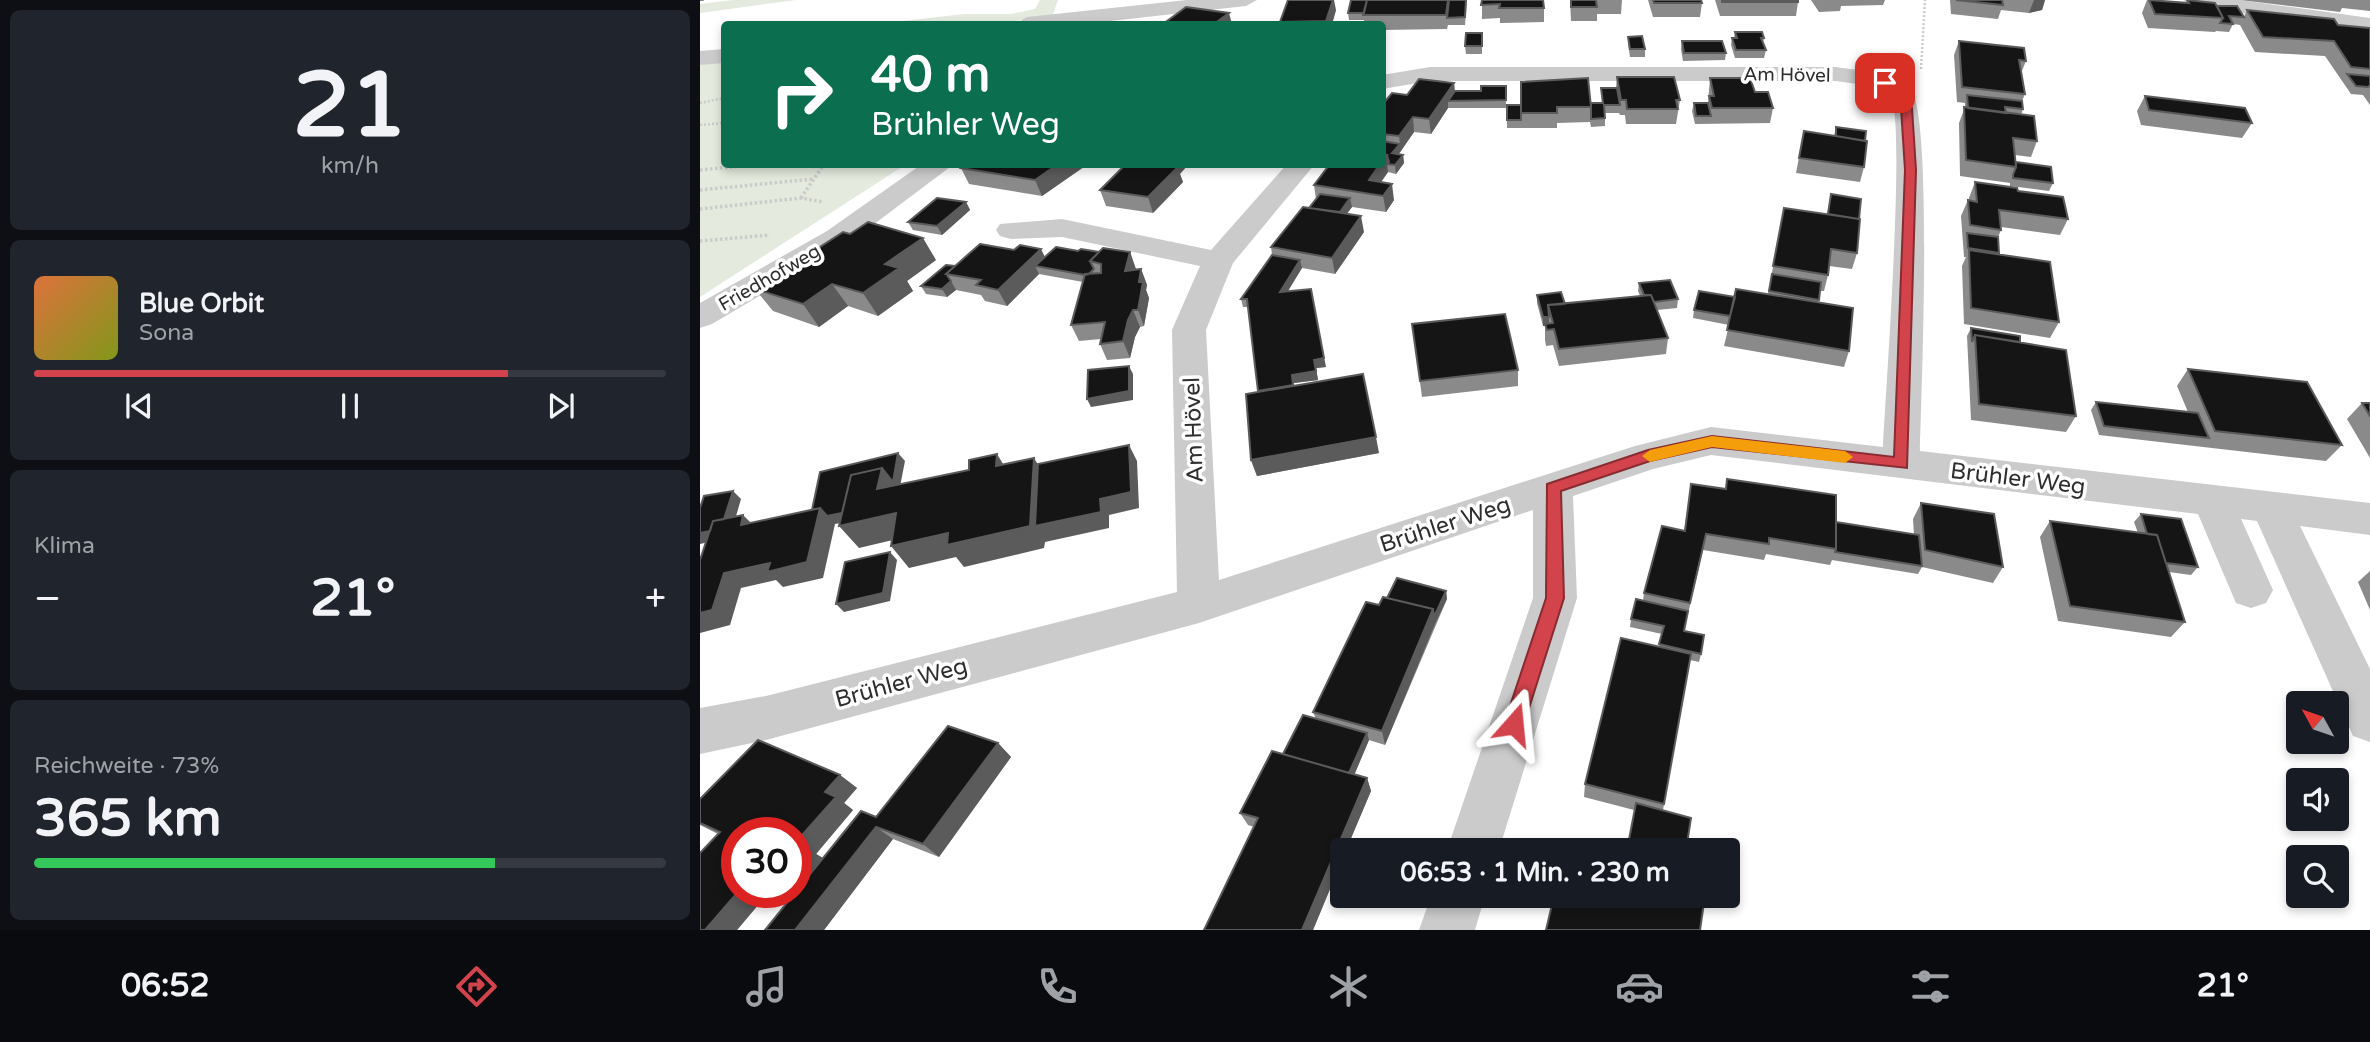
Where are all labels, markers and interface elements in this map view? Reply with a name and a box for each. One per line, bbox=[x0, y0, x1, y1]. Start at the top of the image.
text: 40 m bbox=[871, 46, 990, 105]
icon: right bbox=[756, 49, 847, 140]
text: 21 bbox=[293, 51, 407, 161]
pin bbox=[1855, 53, 1915, 113]
street label: Am Hövel bbox=[1743, 63, 1831, 87]
icon: arrive bbox=[1866, 64, 1904, 102]
text: Brühler Weg bbox=[871, 106, 1060, 144]
text: km/h bbox=[321, 152, 379, 180]
street label: Friedhofweg bbox=[715, 240, 824, 316]
text: Blue Orbit bbox=[139, 288, 264, 319]
text: Sona bbox=[139, 319, 194, 347]
street label: Am Hövel bbox=[1178, 377, 1210, 483]
icon: previous bbox=[120, 387, 158, 425]
icon: pause bbox=[331, 387, 369, 425]
icon: next bbox=[542, 387, 580, 425]
street label: Brühler Weg bbox=[1949, 457, 2087, 501]
street label: Brühler Weg bbox=[1376, 491, 1514, 559]
text: Klima bbox=[34, 532, 95, 560]
text: 21° bbox=[310, 567, 395, 630]
text: − bbox=[34, 576, 61, 622]
text: + bbox=[645, 576, 666, 622]
street label: Brühler Weg bbox=[832, 652, 971, 714]
position arrow bbox=[1477, 687, 1551, 761]
north arrow bbox=[2286, 691, 2348, 754]
map controls bbox=[2286, 691, 2349, 908]
text: Reichweite · 73% bbox=[34, 752, 219, 780]
button: sound bbox=[2286, 768, 2349, 831]
text: 365 km bbox=[34, 787, 222, 850]
speed limit sign: 30 bbox=[721, 817, 812, 908]
button: search bbox=[2286, 845, 2349, 908]
text: 06:53 · 1 Min. · 230 m bbox=[1400, 857, 1670, 888]
icon: directions bbox=[452, 962, 501, 1011]
icon: music bbox=[742, 962, 791, 1011]
icon: phone bbox=[1033, 962, 1082, 1011]
icon: climate bbox=[1324, 962, 1373, 1011]
icon: car bbox=[1615, 962, 1664, 1011]
icon: filters bbox=[1906, 962, 1955, 1011]
text: 06:52 bbox=[121, 967, 210, 1005]
text: 21° bbox=[2197, 967, 2249, 1005]

